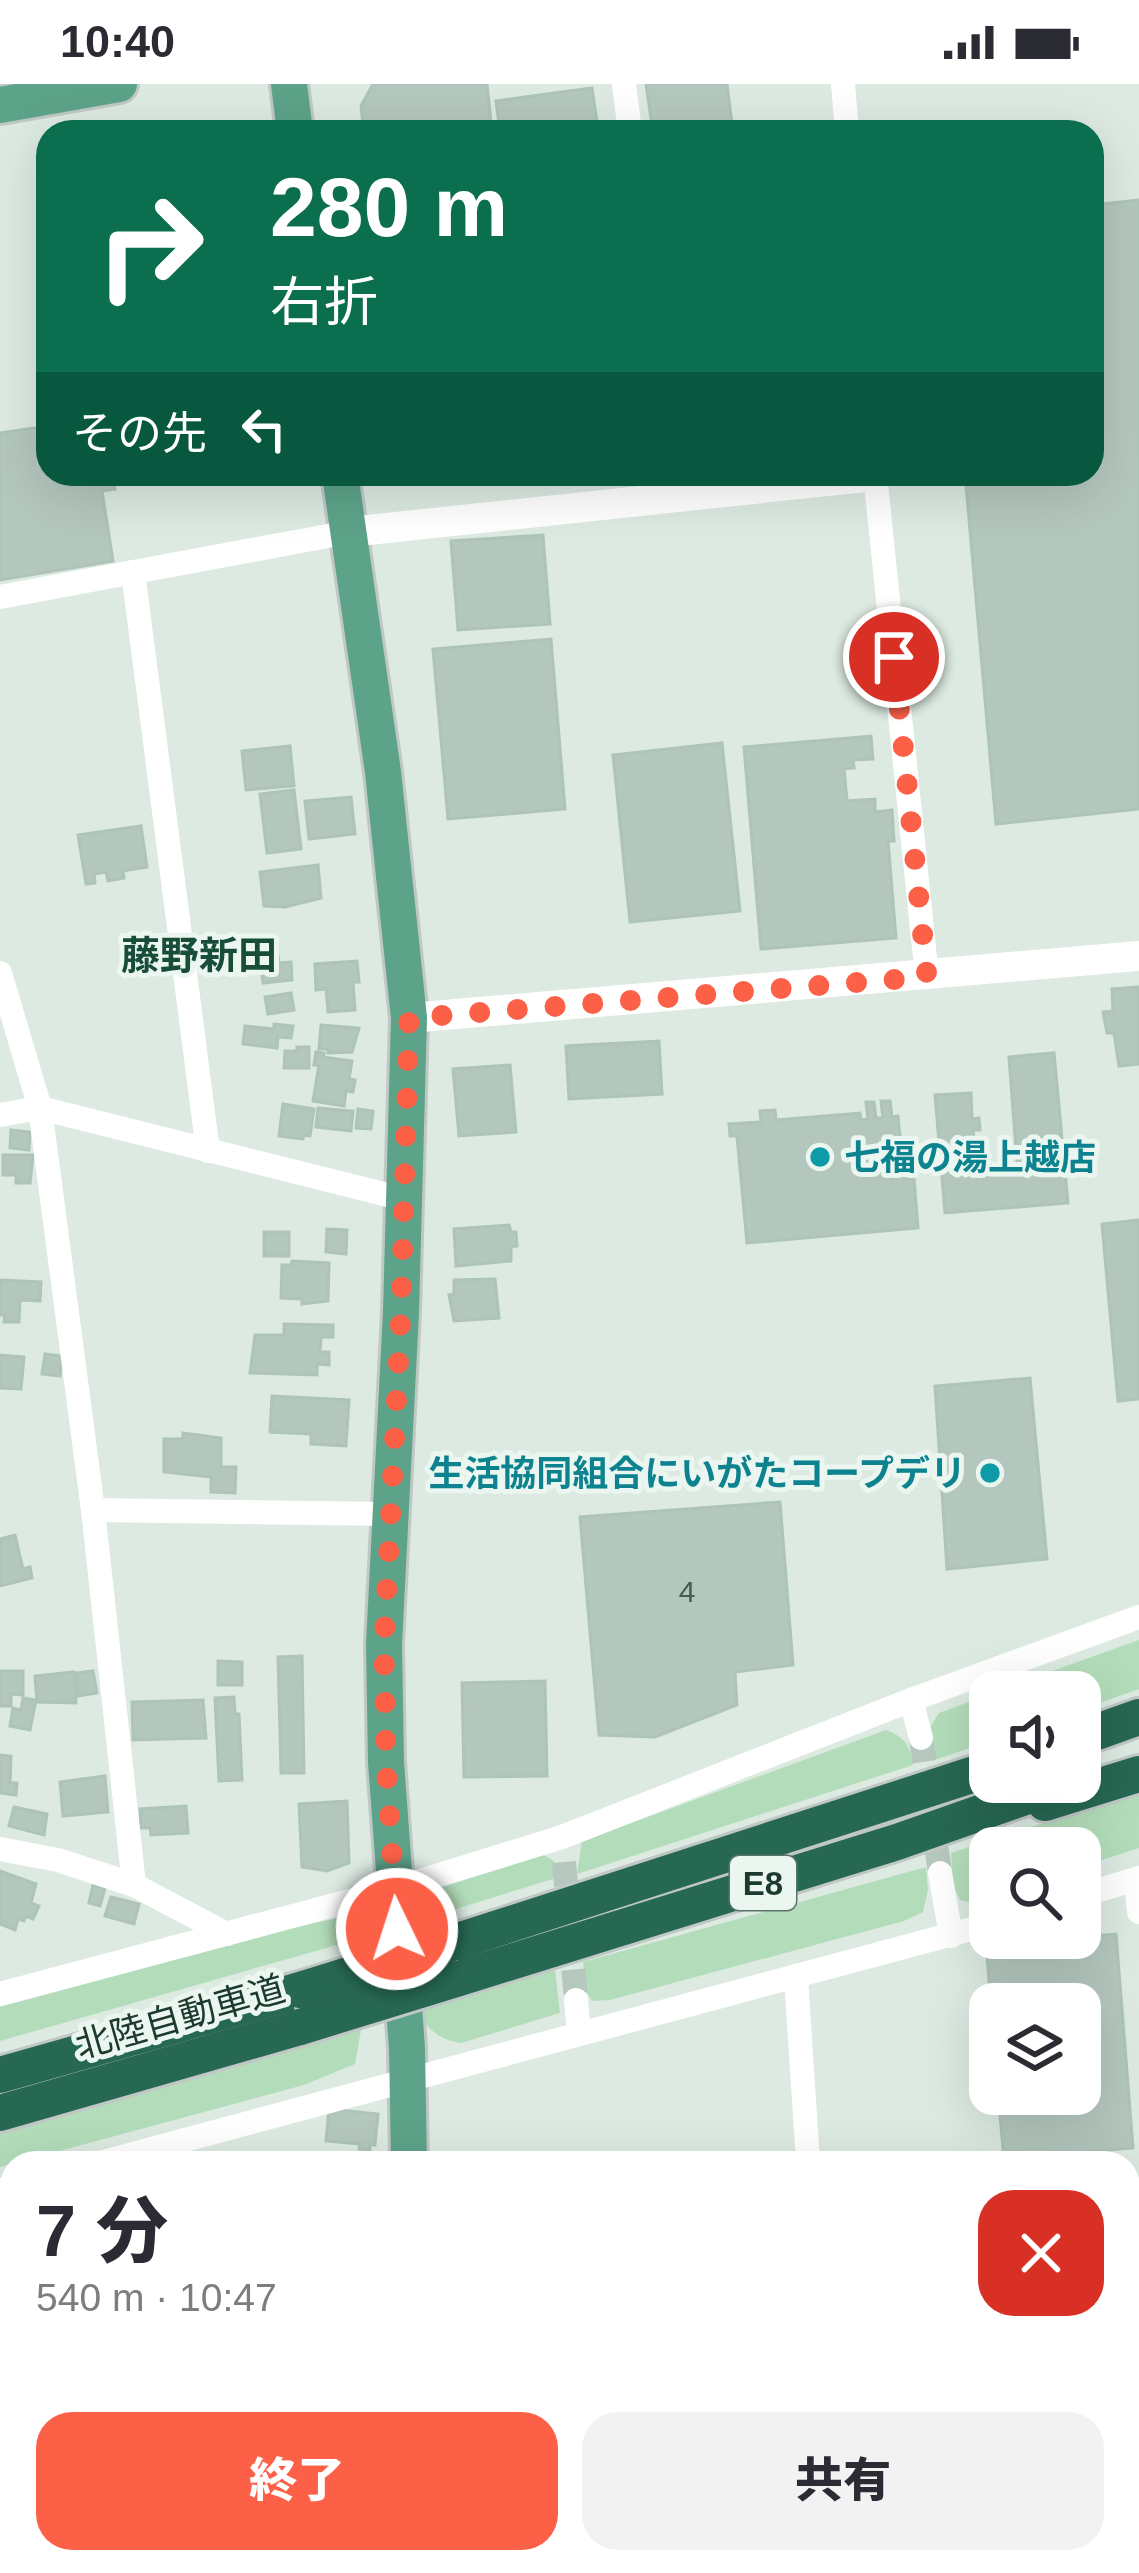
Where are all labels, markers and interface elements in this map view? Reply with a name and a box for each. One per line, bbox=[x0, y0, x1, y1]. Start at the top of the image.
text: 10:40 bbox=[60, 16, 175, 67]
text: 280 m bbox=[270, 160, 508, 254]
icon: right bbox=[72, 168, 228, 324]
text: 右折 bbox=[270, 272, 378, 332]
icon: left bbox=[231, 396, 297, 462]
text: その先 bbox=[72, 408, 207, 459]
pin bbox=[843, 606, 945, 708]
icon: arrive bbox=[861, 624, 927, 690]
district label: 藤野新田 bbox=[121, 934, 277, 977]
place label: 七福の湯上越店 bbox=[844, 1137, 1096, 1178]
marker: 七福の湯上越店 bbox=[807, 1144, 833, 1170]
place label: 生活協同組合にいがたコープデリ bbox=[428, 1453, 966, 1494]
marker: 生活協同組合にいがたコープデリ bbox=[977, 1460, 1003, 1486]
house number: 4 bbox=[679, 1575, 695, 1608]
map controls bbox=[969, 1671, 1101, 2115]
button: sound bbox=[969, 1671, 1101, 1803]
button: search bbox=[969, 1827, 1101, 1959]
road number: E8 bbox=[730, 1856, 796, 1910]
position arrow bbox=[334, 1866, 460, 1992]
street label: 北陸自動車道 bbox=[71, 1968, 289, 2066]
button: layers bbox=[969, 1983, 1101, 2115]
button: close bbox=[978, 2190, 1104, 2316]
text: 7 分 bbox=[36, 2191, 168, 2271]
text: 540 m · 10:47 bbox=[36, 2276, 277, 2319]
button: 終了 bbox=[36, 2412, 558, 2550]
button: 共有 bbox=[582, 2412, 1104, 2550]

